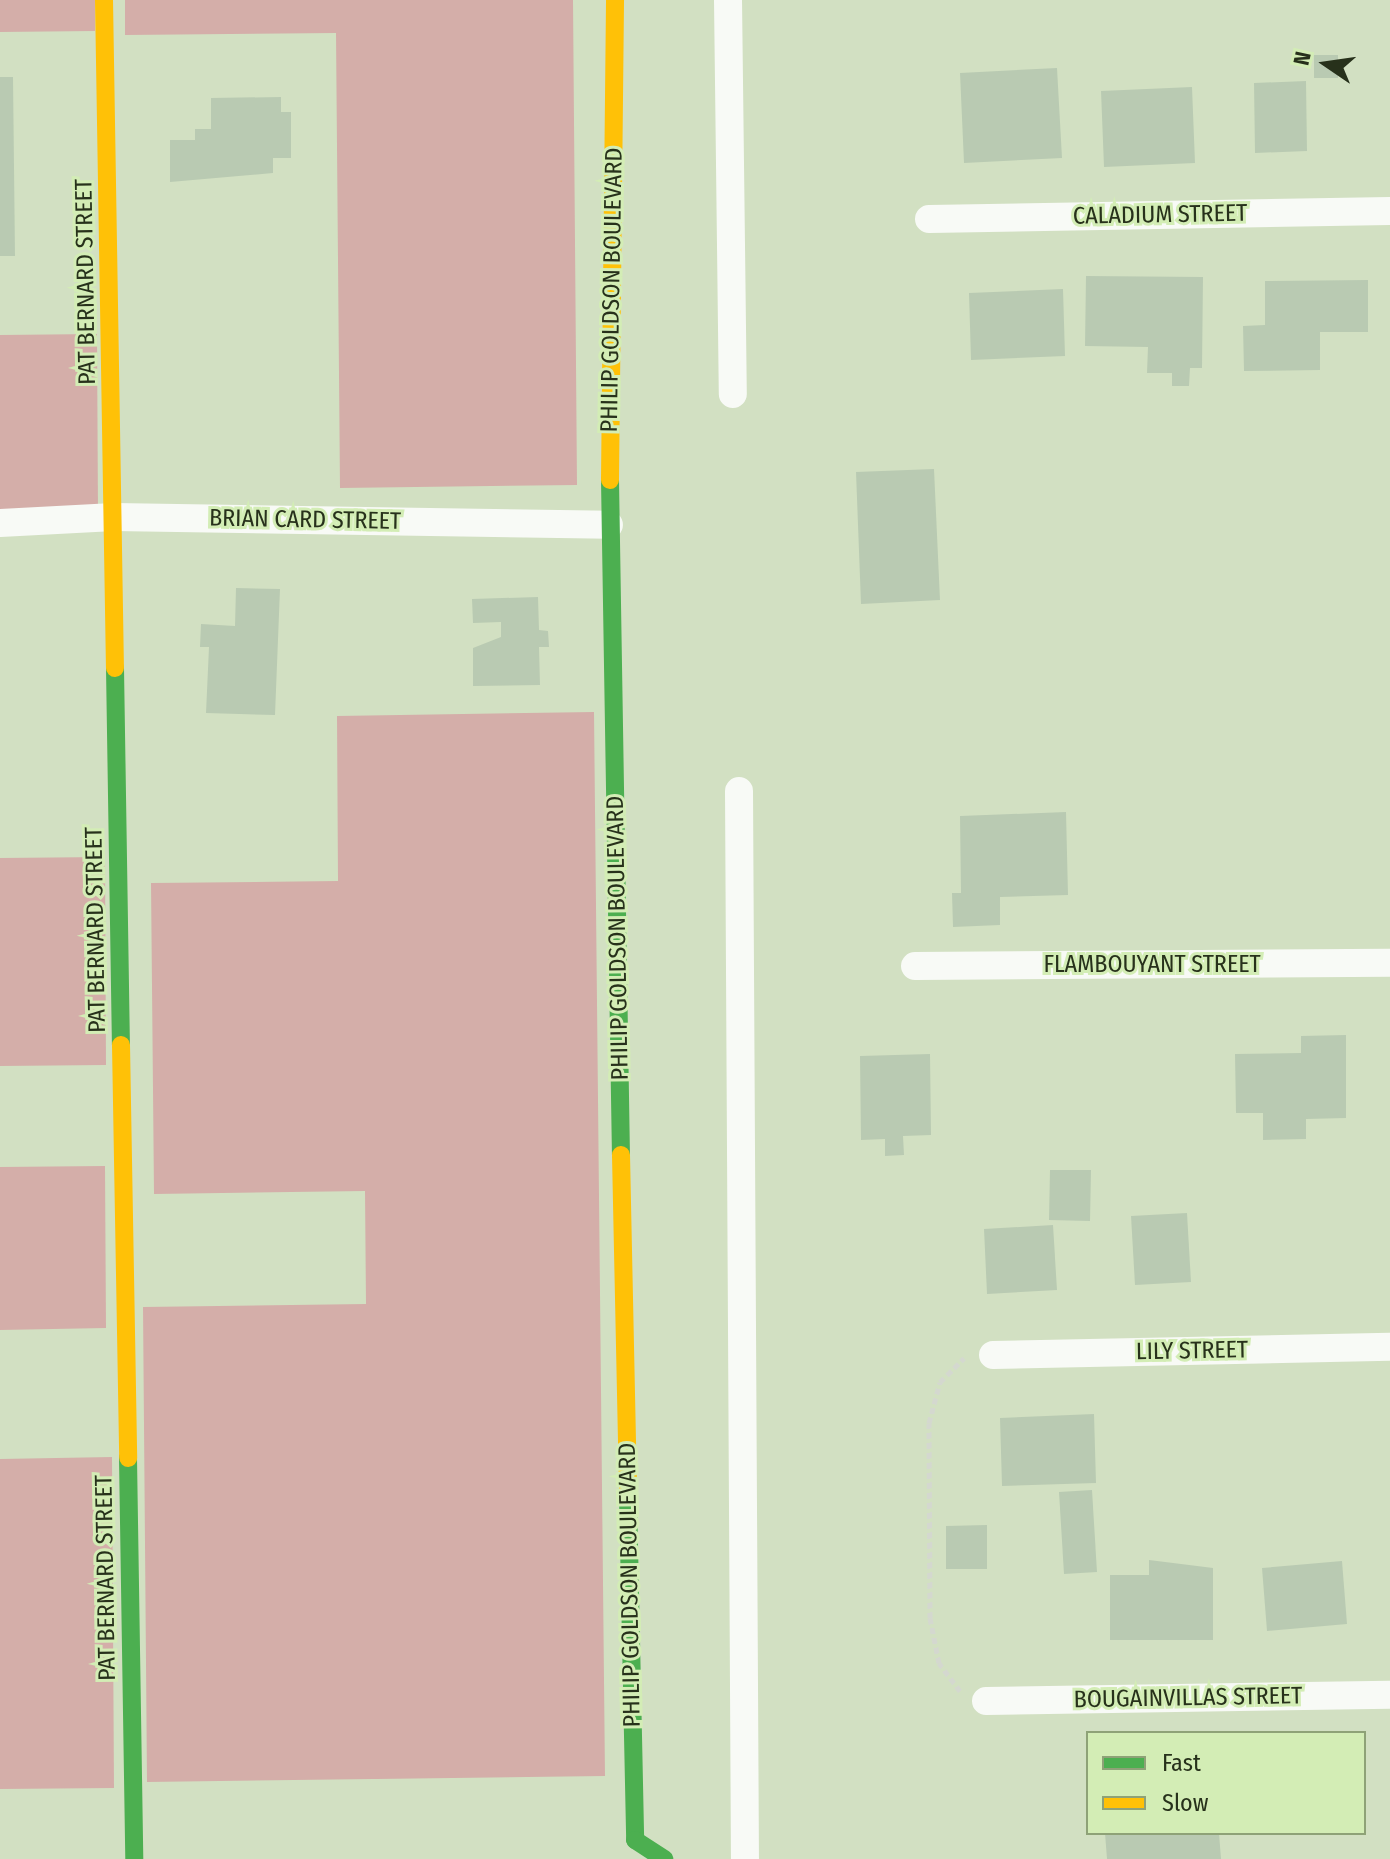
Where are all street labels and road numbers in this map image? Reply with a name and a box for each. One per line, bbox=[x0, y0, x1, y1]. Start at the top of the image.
street label: PHILIP GOLDSON BOULEVARD bbox=[595, 147, 629, 433]
street label: PAT BERNARD STREET bbox=[70, 179, 102, 385]
street label: CALADIUM STREET bbox=[1073, 199, 1247, 231]
street label: BRIAN CARD STREET bbox=[209, 504, 401, 536]
street label: PHILIP GOLDSON BOULEVARD bbox=[601, 795, 635, 1081]
street label: PAT BERNARD STREET bbox=[80, 827, 112, 1033]
street label: FLAMBOUYANT STREET bbox=[1043, 951, 1261, 979]
street label: LILY STREET bbox=[1136, 1336, 1248, 1366]
street label: PHILIP GOLDSON BOULEVARD bbox=[613, 1442, 647, 1728]
street label: PAT BERNARD STREET bbox=[90, 1475, 122, 1681]
street label: BOUGAINVILLAS STREET bbox=[1073, 1682, 1303, 1714]

